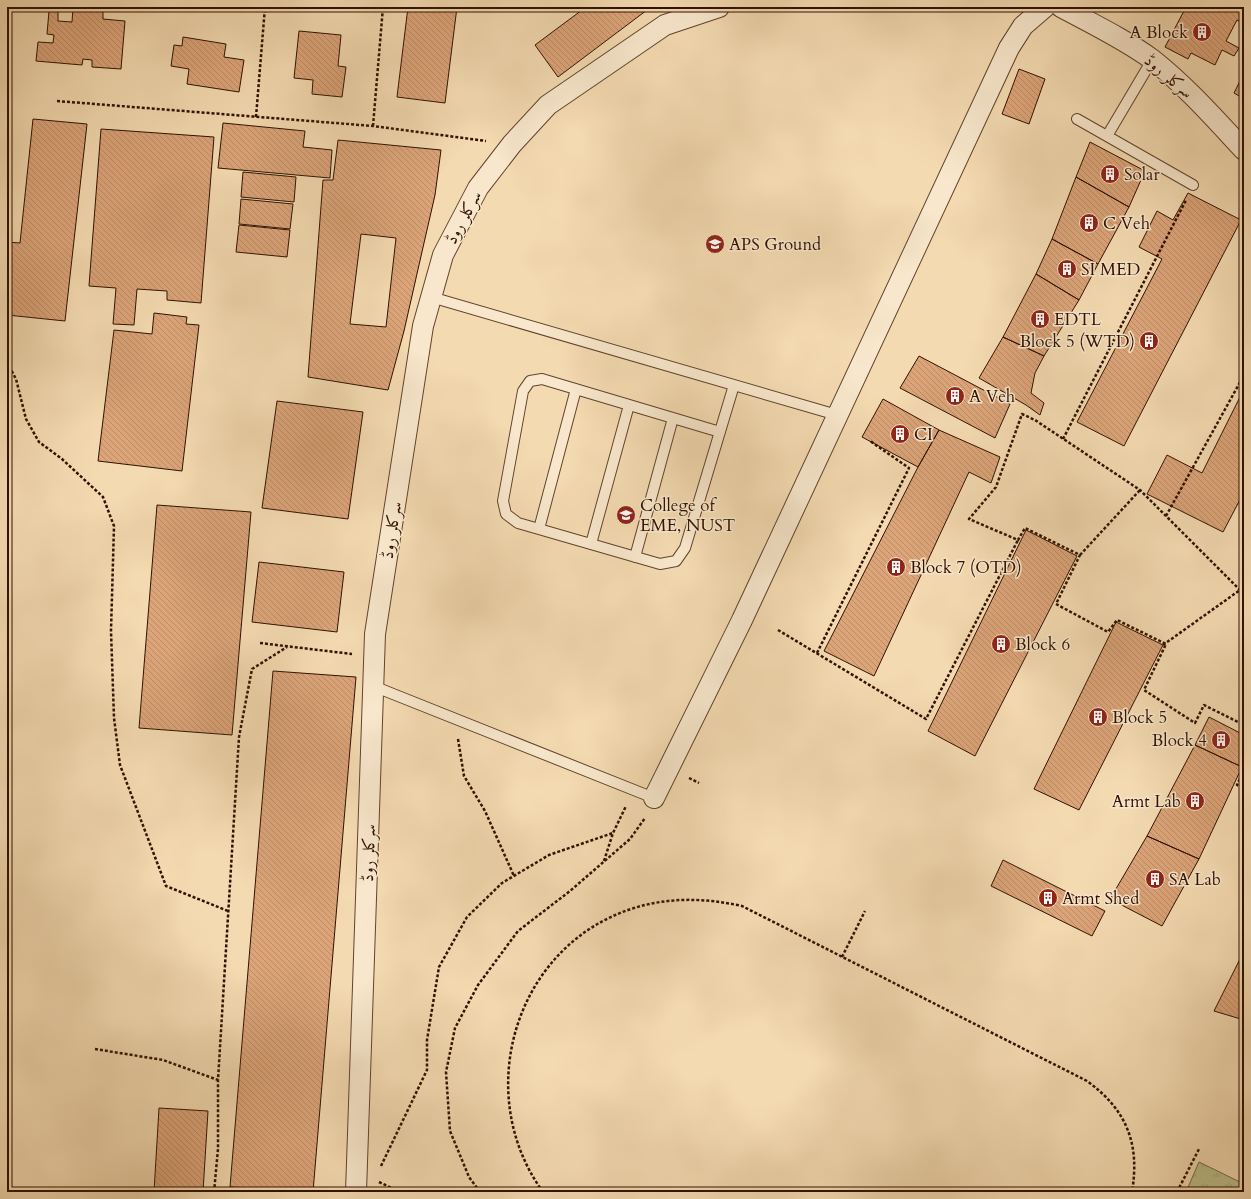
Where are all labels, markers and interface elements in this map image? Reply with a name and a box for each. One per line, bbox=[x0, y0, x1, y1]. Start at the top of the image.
place label: A Block bbox=[1129, 21, 1189, 44]
building icon: A Block bbox=[1191, 21, 1213, 43]
street label: سرکلر روڈ bbox=[1139, 49, 1198, 104]
building icon: Solar bbox=[1099, 163, 1121, 185]
place label: Solar bbox=[1124, 163, 1160, 186]
street label: سرکلر روڈ bbox=[440, 186, 487, 248]
building icon: C Veh bbox=[1078, 212, 1100, 234]
place label: C Veh bbox=[1103, 212, 1151, 235]
school or university icon: APS Ground bbox=[704, 233, 726, 255]
place label: APS Ground bbox=[729, 233, 821, 256]
building icon: SI MED bbox=[1056, 258, 1078, 280]
place label: SI MED bbox=[1081, 258, 1140, 281]
building icon: EDTL bbox=[1029, 308, 1051, 330]
place label: EDTL bbox=[1054, 308, 1102, 331]
place label: Block 5 (WTD) bbox=[1019, 330, 1135, 353]
building icon: Block 5 (WTD) bbox=[1138, 330, 1160, 352]
building icon: A Veh bbox=[944, 385, 966, 407]
place label: A Veh bbox=[969, 385, 1016, 408]
building icon: CI bbox=[889, 423, 911, 445]
place label: CI bbox=[914, 423, 933, 446]
place label: College of EME, NUST bbox=[640, 494, 735, 537]
street label: سرکلر روڈ bbox=[376, 500, 407, 560]
school or university icon: College of EME, NUST bbox=[615, 504, 637, 526]
building icon: Block 7 (OTD) bbox=[885, 556, 907, 578]
place label: Block 7 (OTD) bbox=[910, 556, 1022, 579]
building icon: Block 6 bbox=[990, 633, 1012, 655]
place label: Block 6 bbox=[1015, 633, 1070, 656]
building icon: Block 5 bbox=[1087, 706, 1109, 728]
place label: Block 5 bbox=[1112, 706, 1167, 729]
place label: Block 4 bbox=[1152, 729, 1207, 752]
building icon: Block 4 bbox=[1210, 729, 1232, 751]
place label: Armt Lab bbox=[1112, 790, 1181, 813]
building icon: Armt Lab bbox=[1184, 790, 1206, 812]
street label: سرکلر روڈ bbox=[356, 824, 381, 882]
building icon: SA Lab bbox=[1144, 868, 1166, 890]
place label: SA Lab bbox=[1169, 868, 1221, 891]
building icon: Armt Shed bbox=[1037, 887, 1059, 909]
place label: Armt Shed bbox=[1062, 887, 1139, 910]

